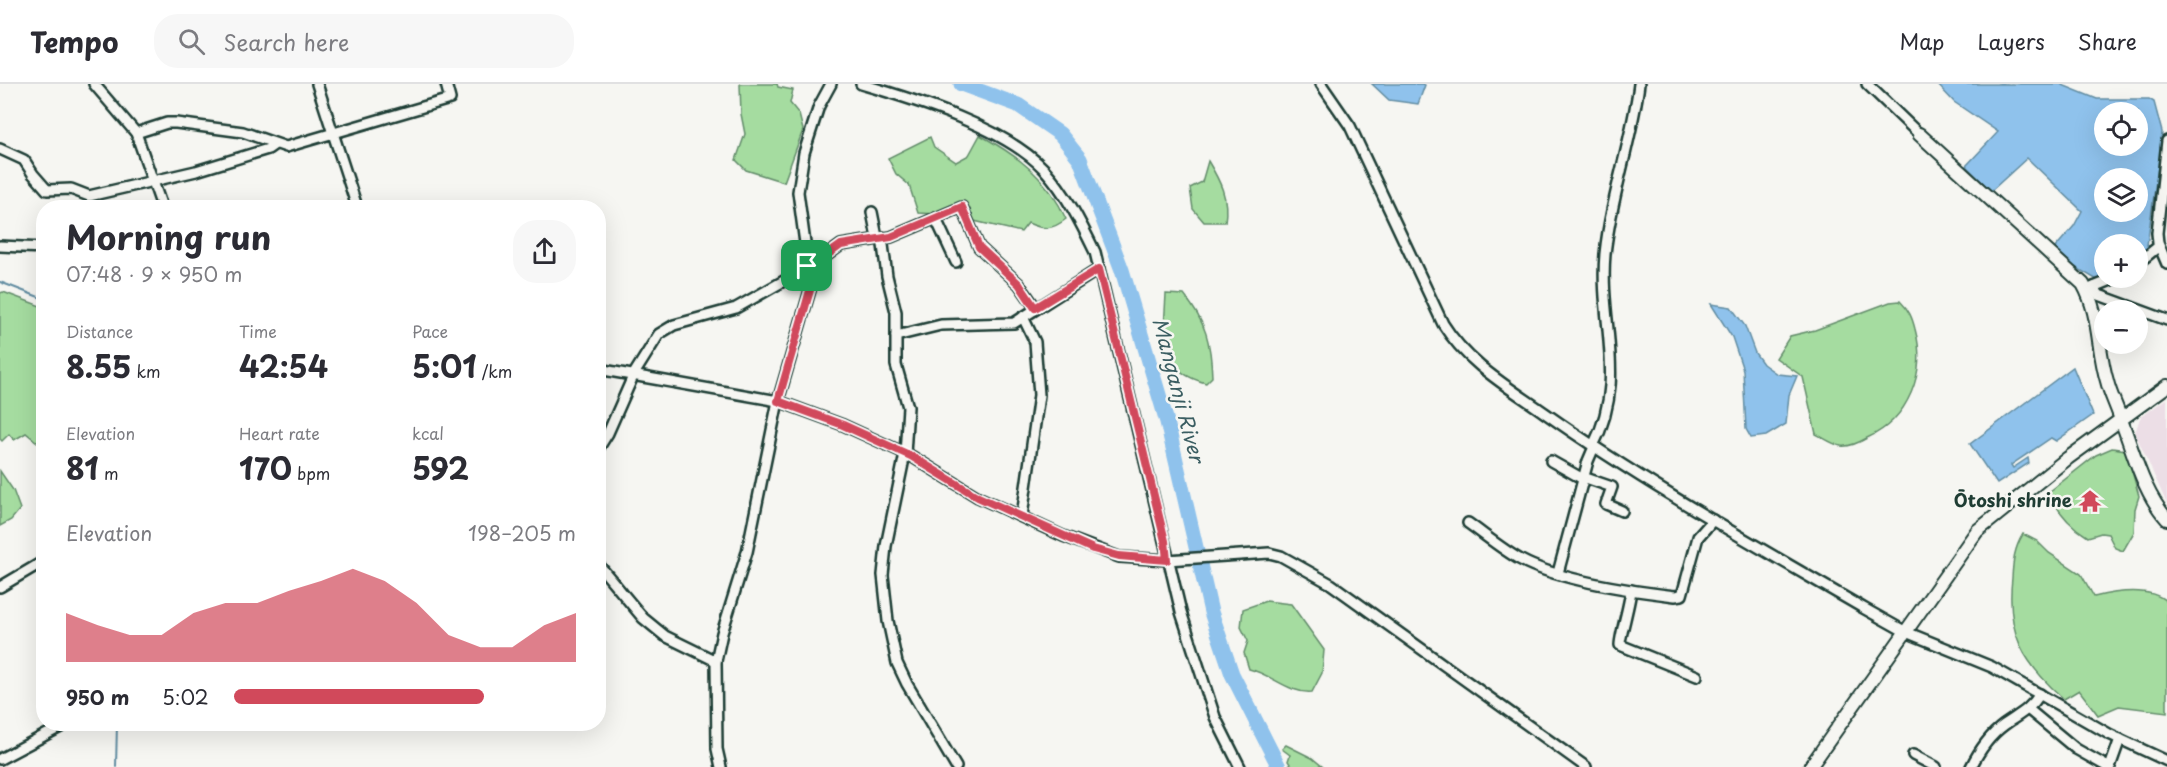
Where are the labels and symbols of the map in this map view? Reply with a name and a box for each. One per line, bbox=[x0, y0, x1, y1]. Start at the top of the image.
pin bbox=[781, 240, 832, 291]
water label: Manganji River bbox=[1145, 314, 1213, 468]
place label: Ōtoshi shrine bbox=[1954, 486, 2072, 513]
temple icon: Ōtoshi shrine bbox=[2077, 488, 2103, 514]

